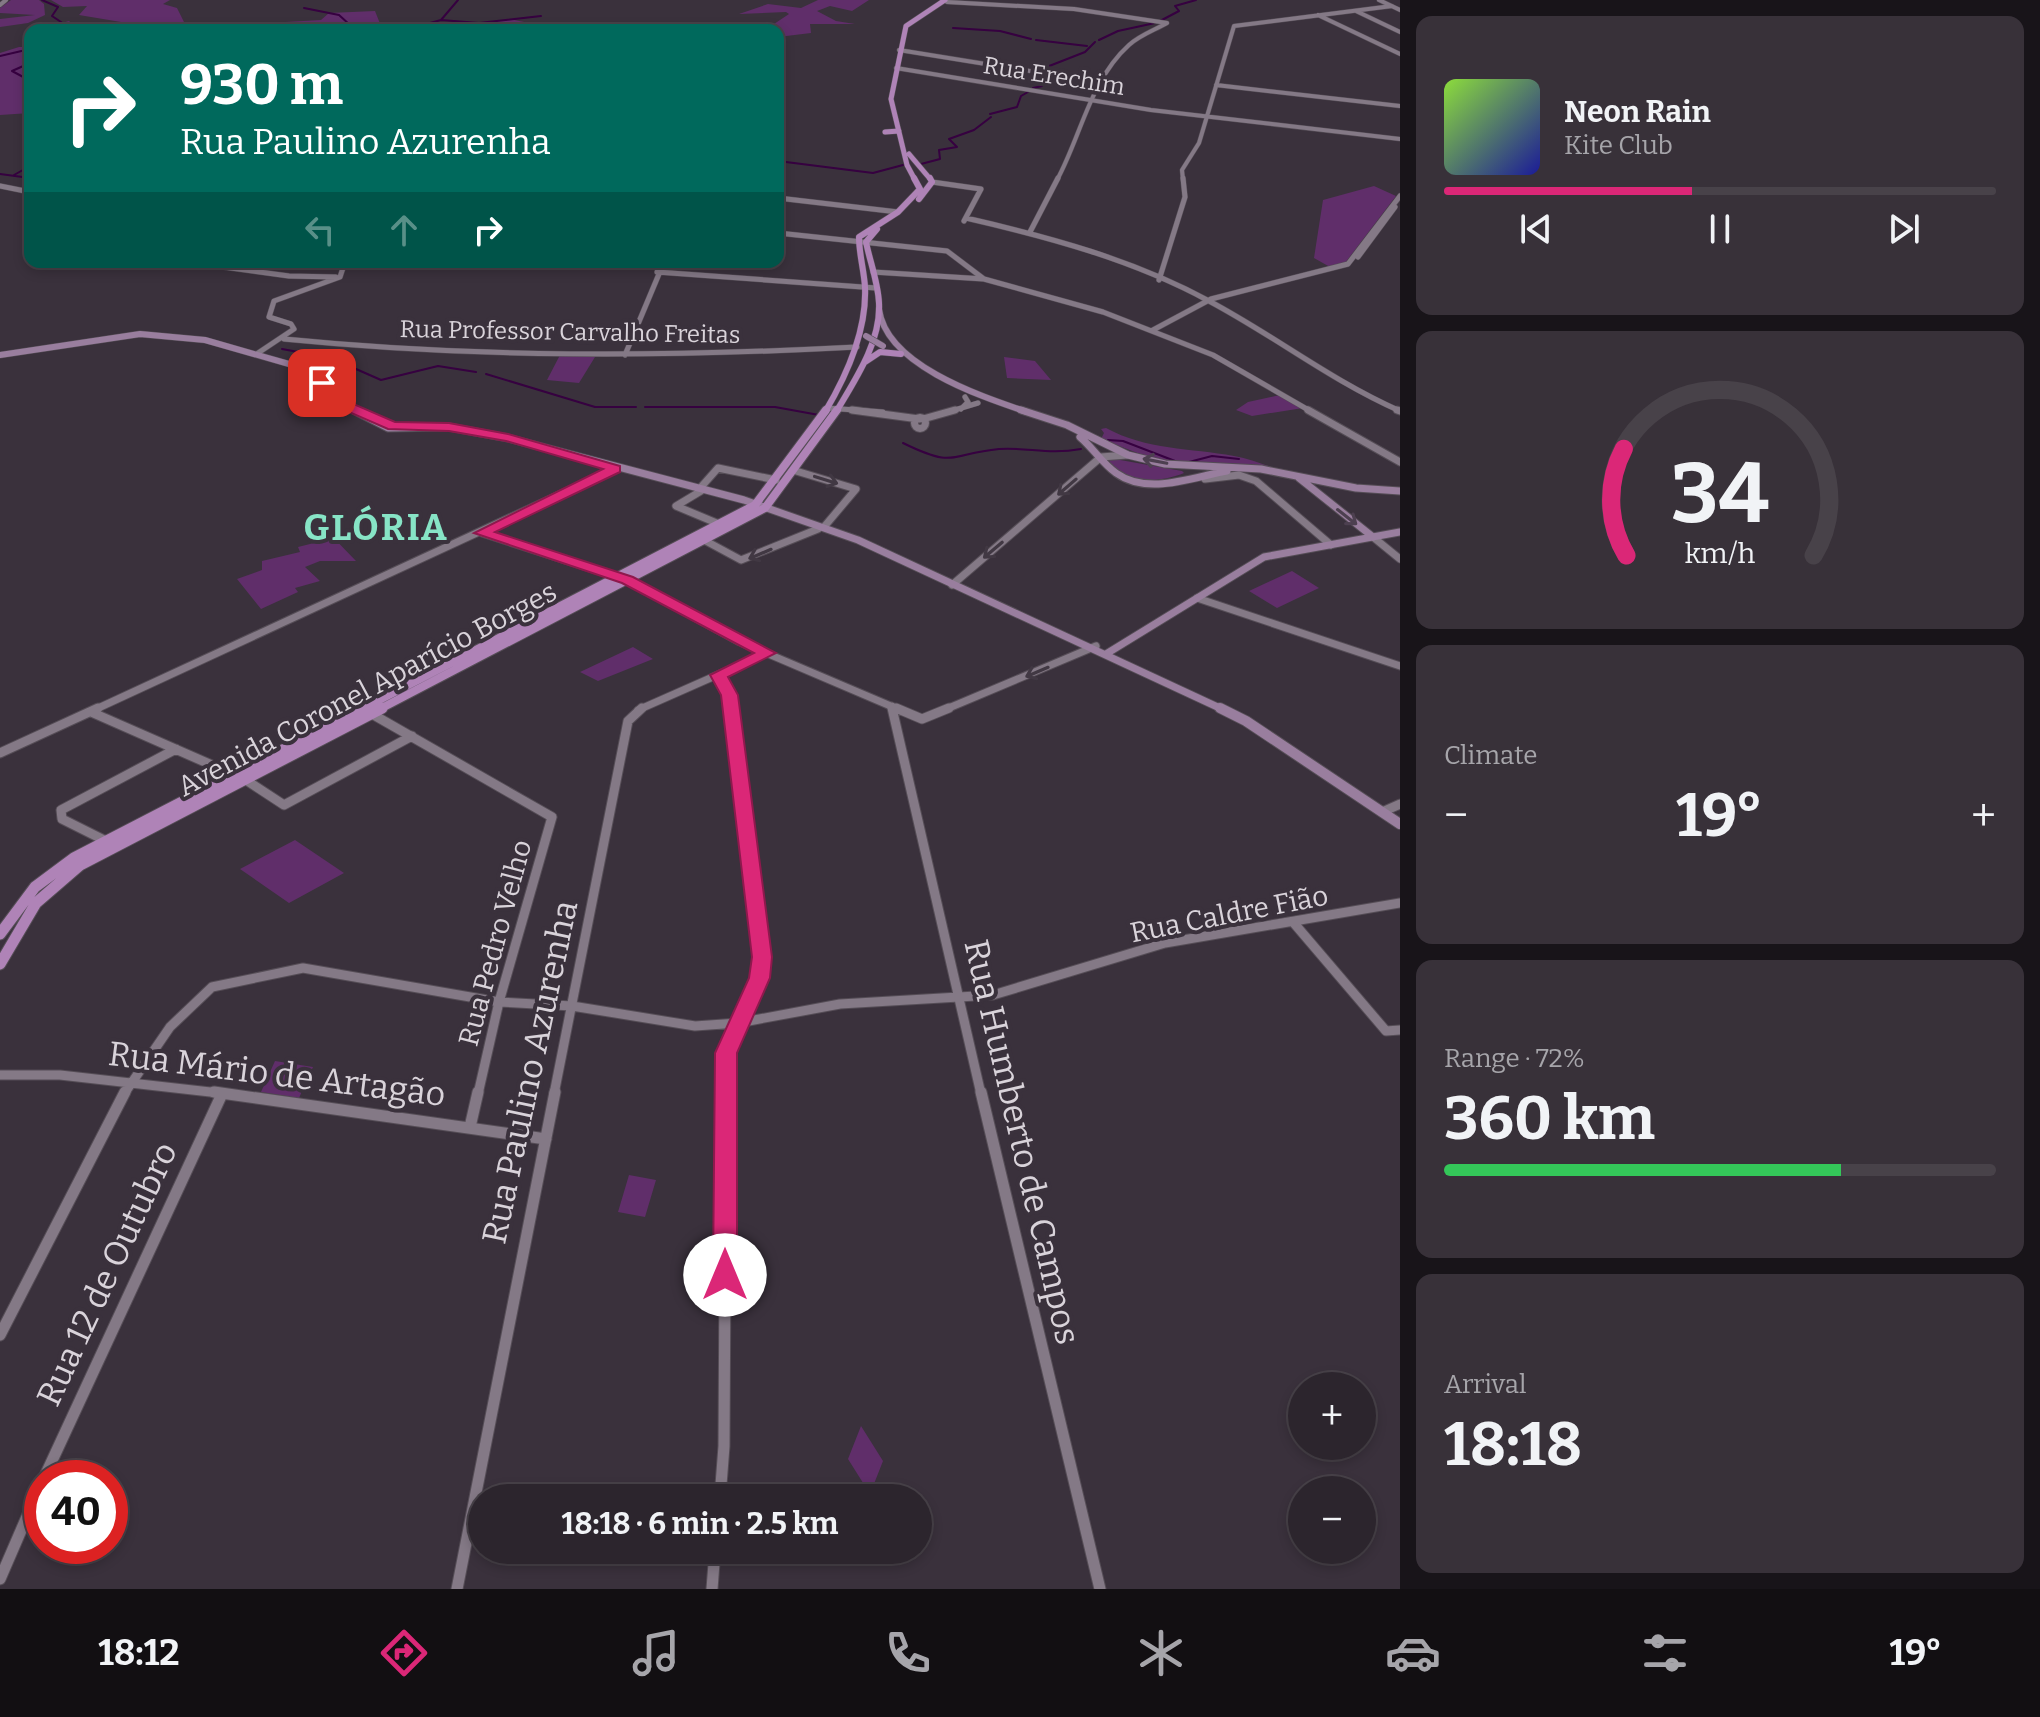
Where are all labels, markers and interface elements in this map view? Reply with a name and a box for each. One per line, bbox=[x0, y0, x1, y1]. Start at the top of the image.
street label: Rua Erechim bbox=[981, 51, 1127, 101]
text: 930 m bbox=[180, 52, 343, 119]
icon: right bbox=[48, 56, 152, 160]
text: Neon Rain bbox=[1564, 94, 1711, 130]
text: Rua Paulino Azurenha bbox=[180, 120, 551, 164]
text: Kite Club bbox=[1564, 130, 1673, 161]
icon: previous bbox=[1514, 207, 1558, 251]
icon: pause bbox=[1698, 207, 1742, 251]
icon: next bbox=[1882, 207, 1926, 251]
icon: left bbox=[298, 208, 342, 252]
icon: ahead bbox=[382, 208, 426, 252]
icon: right bbox=[466, 208, 510, 252]
street label: Rua Professor Carvalho Freitas bbox=[399, 315, 741, 349]
pin bbox=[288, 349, 356, 417]
icon: arrive bbox=[300, 361, 344, 405]
text: 34 bbox=[1671, 443, 1769, 543]
one-way arrow bbox=[1143, 453, 1168, 468]
one-way arrow bbox=[813, 474, 838, 488]
one-way arrow bbox=[1057, 478, 1077, 496]
district label: GLÓRIA bbox=[303, 505, 449, 550]
one-way arrow bbox=[1336, 508, 1357, 526]
text: km/h bbox=[1685, 536, 1756, 571]
one-way arrow bbox=[983, 541, 1004, 559]
one-way arrow bbox=[748, 547, 773, 562]
street label: Avenida Coronel Aparício Borges bbox=[172, 575, 562, 803]
one-way arrow bbox=[1025, 666, 1050, 681]
text: Climate bbox=[1444, 740, 1538, 771]
text: 19° bbox=[1676, 780, 1763, 852]
text: − bbox=[1444, 789, 1468, 842]
text: + bbox=[1971, 789, 1996, 842]
street label: Rua Pedro Velho bbox=[452, 836, 538, 1050]
street label: Rua Caldre Fião bbox=[1127, 879, 1331, 949]
street label: Rua Paulino Azurenha bbox=[474, 897, 586, 1247]
street label: Rua Humberto de Campos bbox=[955, 936, 1089, 1348]
street label: Rua Mário de Artagão bbox=[106, 1033, 448, 1115]
text: Range · 72% bbox=[1444, 1043, 1585, 1074]
text: 360 km bbox=[1444, 1083, 1655, 1155]
street label: Rua 12 de Outubro bbox=[28, 1136, 186, 1412]
position arrow bbox=[683, 1233, 767, 1317]
text: Arrival bbox=[1444, 1369, 1526, 1400]
map controls bbox=[1288, 1372, 1376, 1564]
button: + bbox=[1288, 1372, 1376, 1460]
text: 18:18 bbox=[1444, 1409, 1582, 1481]
speed limit sign: 40 bbox=[24, 1460, 128, 1564]
button: − bbox=[1288, 1476, 1376, 1564]
text: 18:18 · 6 min · 2.5 km bbox=[562, 1506, 838, 1542]
icon: directions bbox=[376, 1625, 432, 1681]
icon: music bbox=[628, 1625, 684, 1681]
icon: phone bbox=[880, 1625, 936, 1681]
icon: climate bbox=[1133, 1625, 1189, 1681]
icon: car bbox=[1385, 1625, 1441, 1681]
icon: filters bbox=[1637, 1625, 1693, 1681]
text: 18:12 bbox=[98, 1631, 180, 1675]
text: 19° bbox=[1889, 1631, 1942, 1675]

